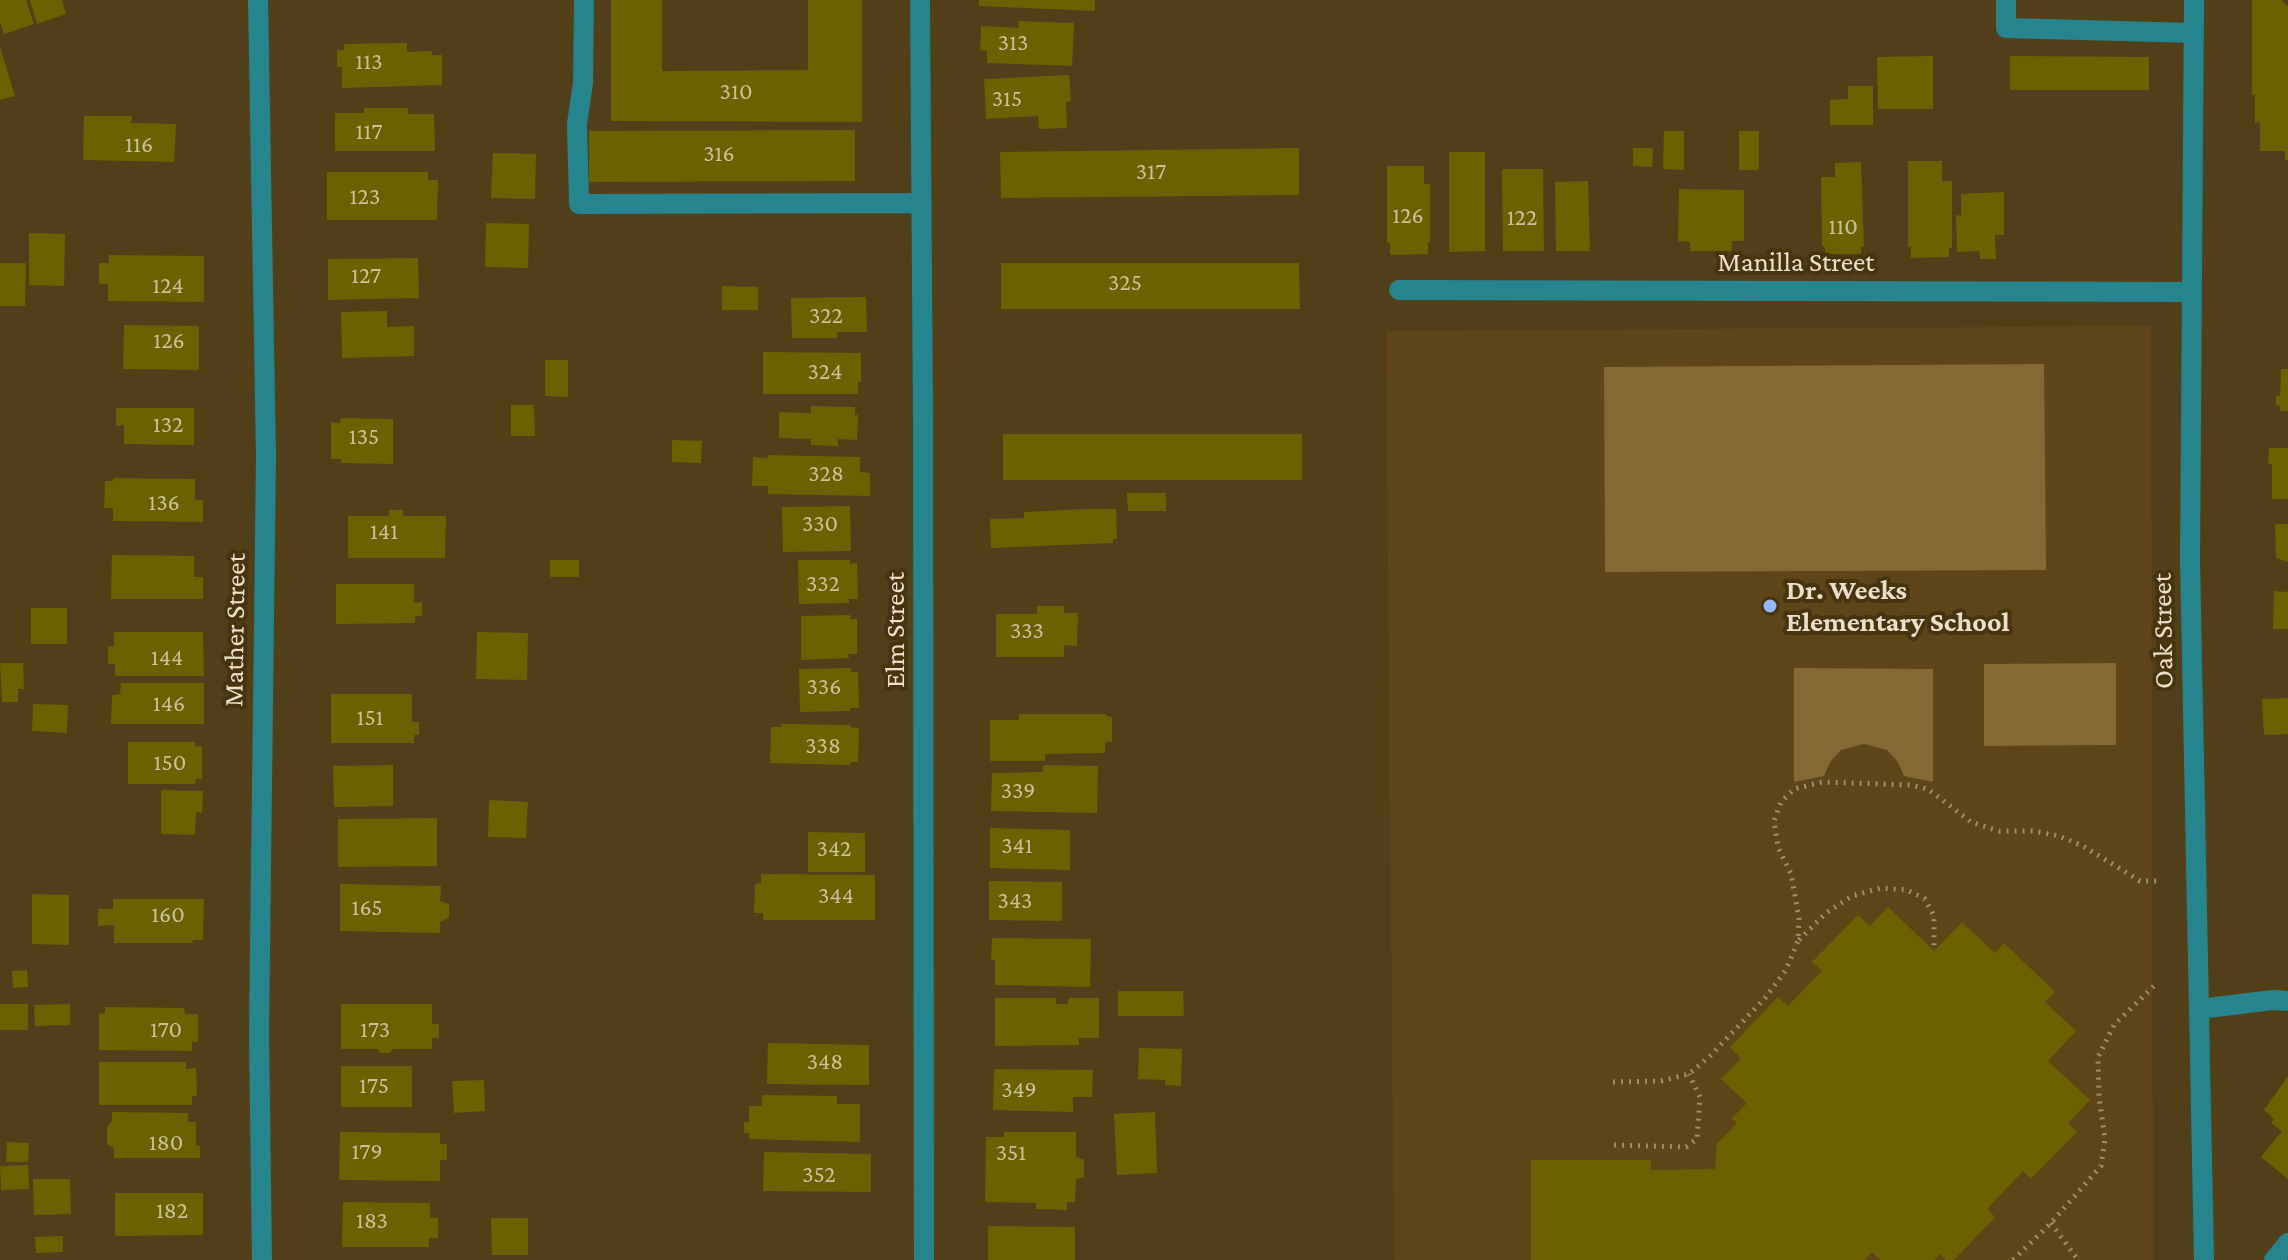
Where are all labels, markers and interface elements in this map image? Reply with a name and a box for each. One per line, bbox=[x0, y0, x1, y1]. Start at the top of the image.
house number: 313 bbox=[998, 29, 1028, 57]
house number: 113 bbox=[355, 48, 383, 76]
house number: 310 bbox=[720, 78, 752, 106]
house number: 315 bbox=[992, 85, 1022, 113]
house number: 117 bbox=[356, 118, 382, 146]
house number: 116 bbox=[125, 131, 153, 159]
house number: 316 bbox=[703, 140, 735, 168]
house number: 317 bbox=[1136, 158, 1166, 186]
house number: 123 bbox=[350, 183, 380, 211]
house number: 126 bbox=[1392, 202, 1424, 230]
house number: 122 bbox=[1507, 204, 1537, 232]
house number: 110 bbox=[1828, 213, 1858, 241]
street label: Manilla Street bbox=[1717, 245, 1875, 279]
house number: 127 bbox=[351, 262, 381, 290]
house number: 325 bbox=[1108, 269, 1142, 297]
house number: 124 bbox=[152, 272, 184, 300]
house number: 322 bbox=[809, 302, 843, 330]
house number: 126 bbox=[153, 327, 185, 355]
house number: 324 bbox=[808, 358, 842, 386]
house number: 132 bbox=[153, 411, 183, 439]
house number: 135 bbox=[349, 423, 379, 451]
house number: 328 bbox=[808, 460, 844, 488]
house number: 136 bbox=[148, 489, 180, 517]
house number: 330 bbox=[802, 510, 838, 538]
house number: 141 bbox=[370, 518, 398, 546]
street label: Mather Street bbox=[217, 553, 253, 707]
house number: 332 bbox=[806, 570, 840, 598]
street label: Elm Street bbox=[878, 572, 912, 688]
place label: Dr. Weeks Elementary School bbox=[1786, 573, 2010, 639]
street label: Oak Street bbox=[2145, 573, 2181, 689]
marker: Dr. Weeks Elementary School bbox=[1761, 597, 1779, 615]
house number: 333 bbox=[1010, 617, 1044, 645]
house number: 144 bbox=[151, 644, 183, 672]
house number: 336 bbox=[807, 673, 841, 701]
house number: 146 bbox=[153, 690, 185, 718]
house number: 151 bbox=[356, 704, 384, 732]
house number: 338 bbox=[805, 732, 841, 760]
house number: 150 bbox=[154, 749, 186, 777]
house number: 339 bbox=[1001, 777, 1035, 805]
house number: 341 bbox=[1001, 832, 1033, 860]
house number: 342 bbox=[817, 835, 851, 863]
house number: 344 bbox=[818, 882, 854, 910]
house number: 343 bbox=[998, 887, 1032, 915]
house number: 165 bbox=[351, 894, 383, 922]
house number: 160 bbox=[151, 901, 185, 929]
house number: 170 bbox=[150, 1016, 182, 1044]
house number: 173 bbox=[360, 1016, 390, 1044]
house number: 348 bbox=[807, 1048, 843, 1076]
house number: 175 bbox=[359, 1072, 389, 1100]
house number: 349 bbox=[1001, 1076, 1037, 1104]
house number: 180 bbox=[149, 1129, 183, 1157]
house number: 179 bbox=[351, 1138, 383, 1166]
house number: 351 bbox=[996, 1139, 1026, 1167]
house number: 352 bbox=[802, 1161, 836, 1189]
house number: 182 bbox=[156, 1197, 188, 1225]
house number: 183 bbox=[356, 1207, 388, 1235]

